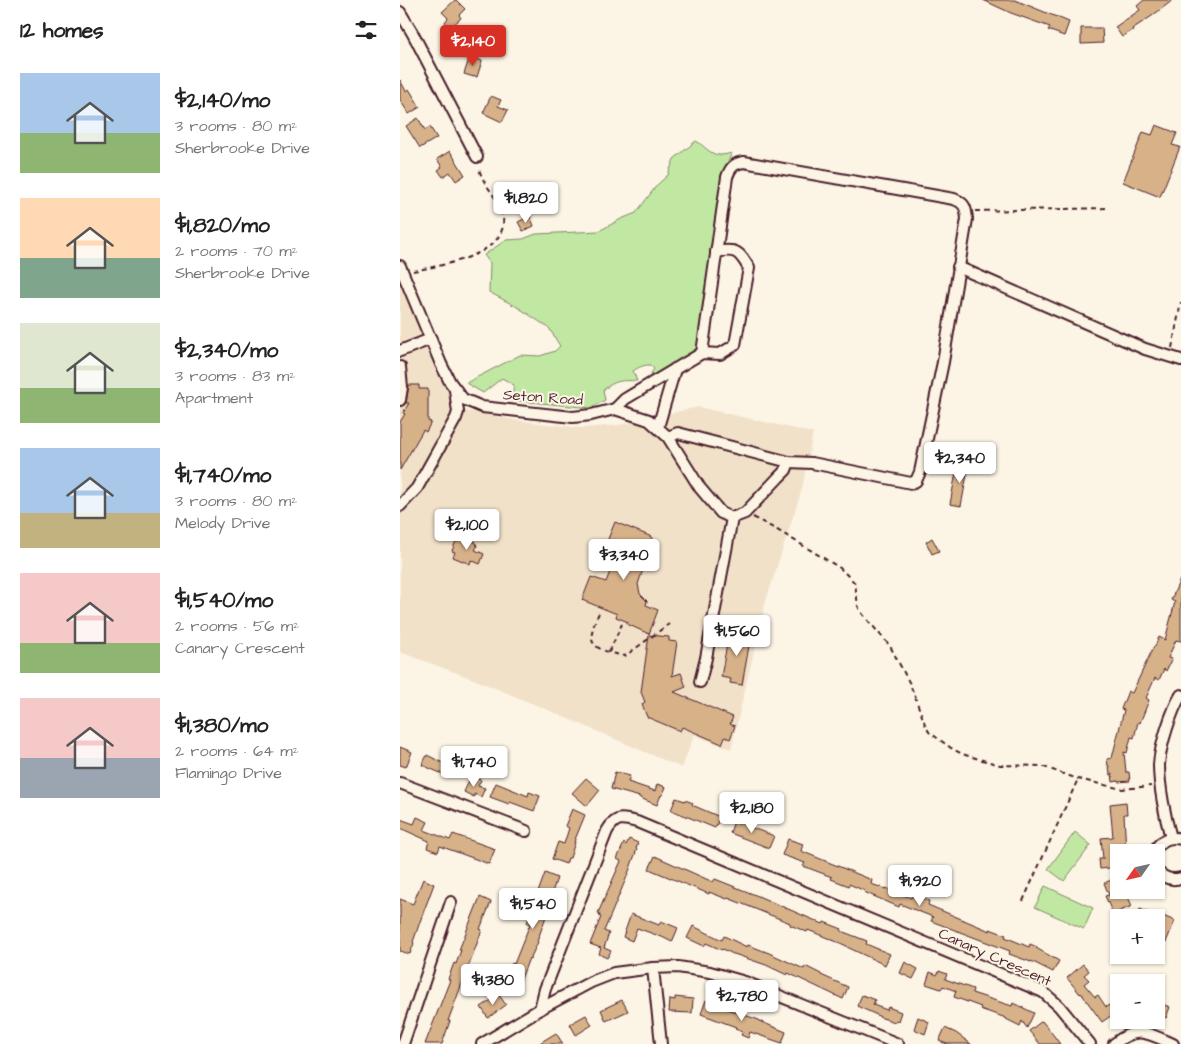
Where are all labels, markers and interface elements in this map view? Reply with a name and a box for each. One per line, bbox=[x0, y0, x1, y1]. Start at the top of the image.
text: 12 homes bbox=[20, 16, 104, 45]
icon: filters bbox=[352, 16, 380, 44]
pin: $2,140 bbox=[432, 24, 514, 67]
text: $2,140 bbox=[451, 30, 495, 52]
text: $2,140/mo bbox=[175, 86, 270, 115]
icon: home bbox=[60, 93, 120, 153]
text: 3 rooms · 80 m² bbox=[175, 115, 297, 137]
text: Sherbrooke Drive bbox=[175, 137, 310, 159]
pin: $1,820 bbox=[485, 182, 567, 224]
text: $1,820 bbox=[504, 187, 548, 209]
text: $1,820/mo bbox=[175, 211, 270, 240]
icon: home bbox=[60, 218, 120, 278]
text: 2 rooms · 70 m² bbox=[175, 240, 298, 262]
text: Sherbrooke Drive bbox=[175, 262, 310, 284]
text: $2,340/mo bbox=[175, 336, 278, 365]
icon: home bbox=[60, 343, 120, 403]
text: 3 rooms · 83 m² bbox=[175, 365, 295, 387]
street label: Seton Road bbox=[502, 384, 584, 411]
text: Apartment bbox=[175, 387, 253, 409]
pin: $2,340 bbox=[919, 442, 1001, 484]
text: $2,340 bbox=[935, 447, 985, 469]
text: $1,740/mo bbox=[175, 461, 271, 490]
icon: home bbox=[60, 468, 120, 528]
text: 3 rooms · 80 m² bbox=[175, 490, 297, 512]
pin: $2,100 bbox=[426, 508, 508, 551]
text: Melody Drive bbox=[175, 512, 270, 534]
text: $2,100 bbox=[445, 514, 489, 536]
pin: $3,340 bbox=[583, 538, 665, 581]
text: $3,340 bbox=[599, 544, 649, 566]
text: $1,540/mo bbox=[175, 586, 273, 615]
icon: home bbox=[60, 593, 120, 653]
pin: $1,560 bbox=[696, 614, 778, 657]
text: 2 rooms · 56 m² bbox=[175, 615, 299, 637]
text: $1,560 bbox=[714, 620, 760, 642]
text: Canary Crescent bbox=[175, 637, 305, 659]
text: $1,380/mo bbox=[175, 711, 268, 740]
icon: home bbox=[60, 718, 120, 778]
text: 2 rooms · 64 m² bbox=[175, 740, 299, 762]
pin: $1,740 bbox=[433, 746, 515, 788]
text: $1,740 bbox=[452, 751, 496, 773]
text: Flamingo Drive bbox=[175, 762, 282, 784]
pin: $2,180 bbox=[711, 792, 793, 834]
text: $2,180 bbox=[730, 797, 774, 819]
north arrow bbox=[1110, 844, 1165, 899]
map controls bbox=[1110, 844, 1165, 1029]
pin: $1,920 bbox=[879, 864, 961, 907]
text: $1,920 bbox=[899, 870, 941, 892]
pin: $1,540 bbox=[492, 888, 574, 930]
text: $1,540 bbox=[510, 893, 556, 915]
button: + bbox=[1110, 909, 1165, 964]
street label: Canary Crescent bbox=[935, 923, 1055, 993]
pin: $1,380 bbox=[452, 964, 534, 1006]
text: $1,380 bbox=[472, 969, 514, 991]
button: − bbox=[1110, 974, 1165, 1029]
pin: $2,780 bbox=[701, 980, 783, 1022]
text: $2,780 bbox=[716, 985, 768, 1007]

